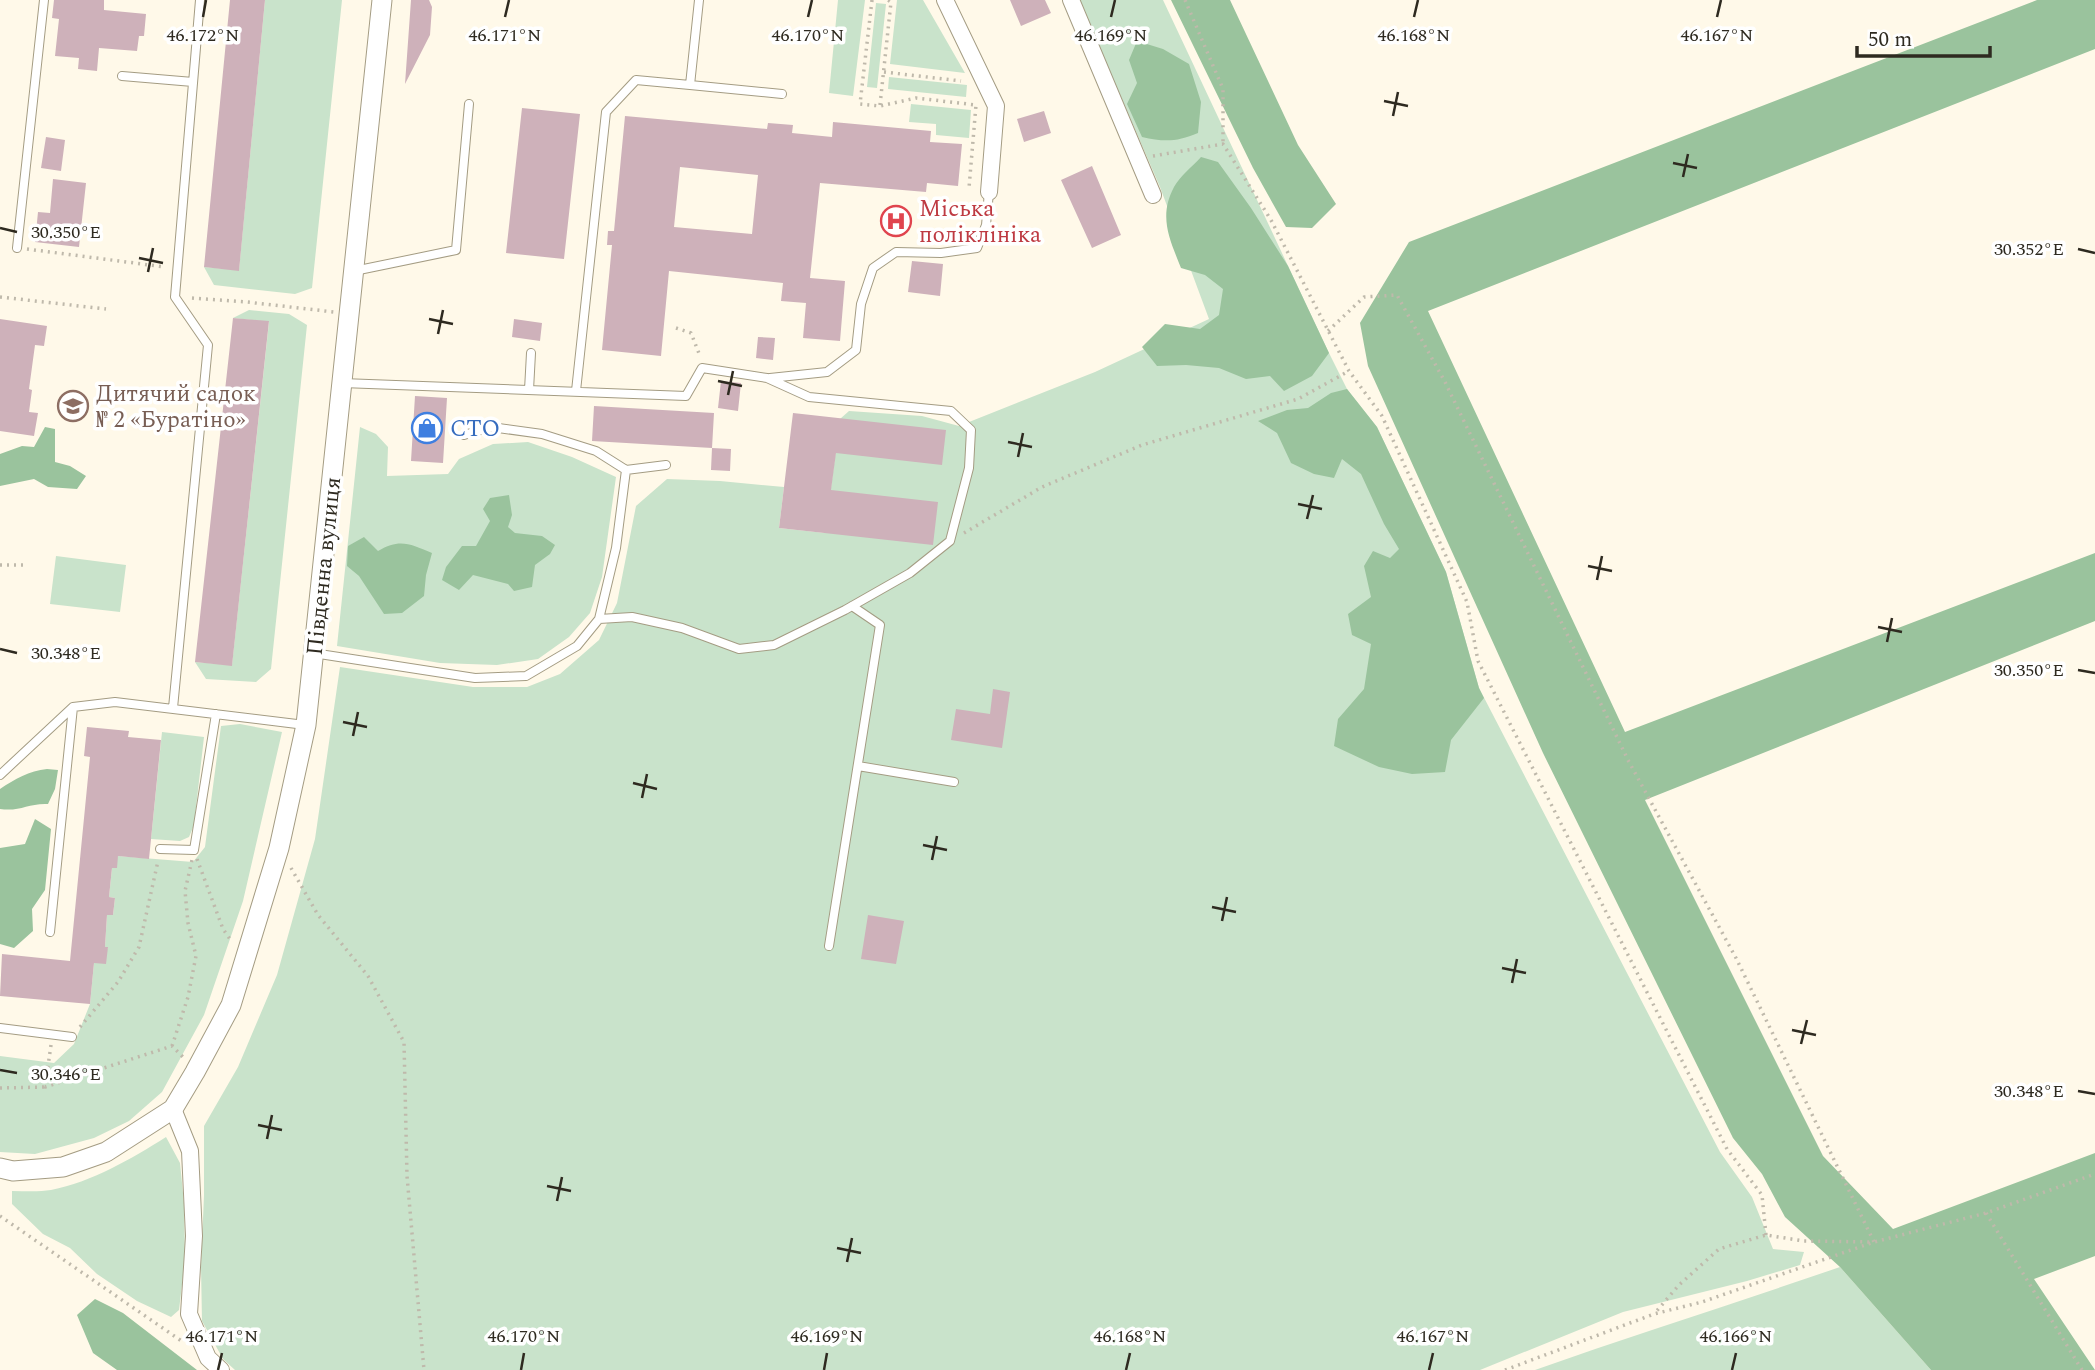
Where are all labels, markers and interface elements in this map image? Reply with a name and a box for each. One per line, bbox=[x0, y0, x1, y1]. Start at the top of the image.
scale bar bbox=[1857, 14, 1990, 58]
text: 46.172°N bbox=[167, 22, 239, 49]
text: 46.171°N bbox=[469, 22, 541, 49]
text: 46.170°N bbox=[772, 22, 844, 49]
text: 46.169°N bbox=[1075, 22, 1147, 49]
text: 46.168°N bbox=[1378, 22, 1450, 49]
text: 46.167°N bbox=[1681, 22, 1753, 49]
text: 50 m bbox=[1868, 24, 1912, 56]
place label: Міська поліклініка bbox=[919, 192, 1041, 253]
hospital icon: Міська поліклініка bbox=[879, 204, 913, 238]
text: 30.350°E bbox=[31, 219, 101, 246]
text: 30.352°E bbox=[1994, 236, 2064, 263]
place label: Дитячий садок № 2 «Буратіно» bbox=[96, 377, 256, 438]
school or university icon: Дитячий садок № 2 «Буратіно» bbox=[56, 389, 90, 423]
shop icon: СТО bbox=[410, 411, 444, 445]
place label: СТО bbox=[450, 412, 500, 447]
street label: Південна вулиця bbox=[298, 475, 351, 657]
text: 30.348°E bbox=[31, 640, 101, 667]
text: 30.350°E bbox=[1994, 657, 2064, 684]
text: 30.346°E bbox=[31, 1061, 101, 1088]
text: 30.348°E bbox=[1994, 1078, 2064, 1105]
text: 46.171°N bbox=[186, 1323, 258, 1350]
text: 46.170°N bbox=[488, 1323, 560, 1350]
text: 46.169°N bbox=[791, 1323, 863, 1350]
text: 46.168°N bbox=[1094, 1323, 1166, 1350]
text: 46.167°N bbox=[1397, 1323, 1469, 1350]
text: 46.166°N bbox=[1700, 1323, 1772, 1350]

